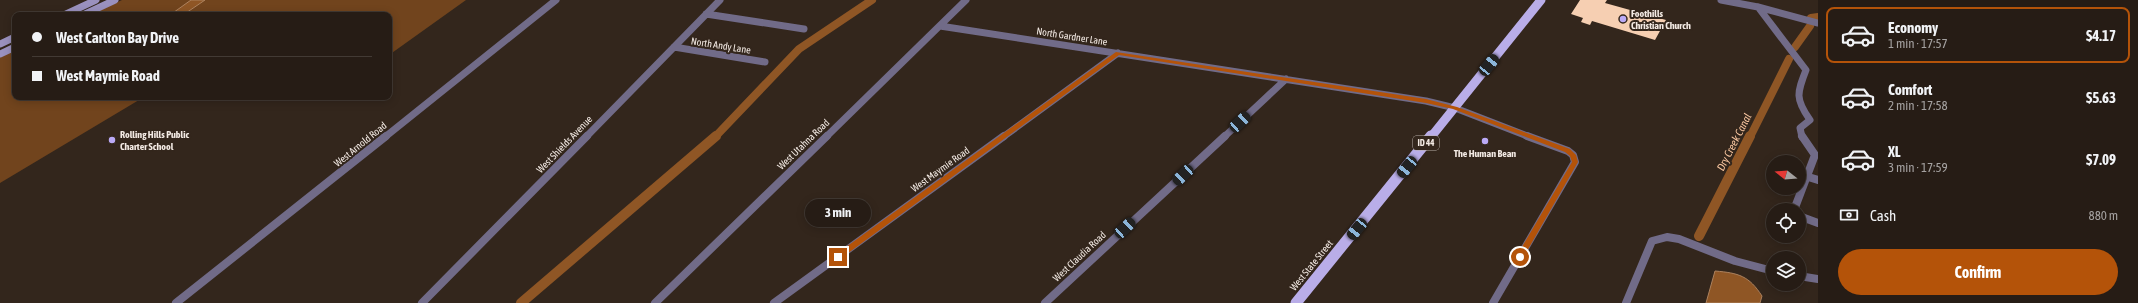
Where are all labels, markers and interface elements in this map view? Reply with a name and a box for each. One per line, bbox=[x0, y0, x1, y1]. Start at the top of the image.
place label: Foothills Christian Church bbox=[1631, 8, 1691, 31]
marker: Foothills Christian Church bbox=[1618, 14, 1628, 24]
icon: car bbox=[1840, 17, 1876, 53]
text: Economy bbox=[1888, 19, 1938, 36]
street label: North Gardner Lane bbox=[1036, 25, 1109, 48]
text: $4.17 bbox=[2086, 27, 2116, 44]
text: West Carlton Bay Drive bbox=[56, 29, 179, 46]
street label: North Andy Lane bbox=[690, 35, 752, 56]
text: 1 min · 17:57 bbox=[1888, 36, 1948, 51]
car bbox=[1477, 52, 1501, 78]
text: West Maymie Road bbox=[56, 67, 160, 84]
icon: car bbox=[1840, 79, 1876, 115]
text: Comfort bbox=[1888, 81, 1932, 98]
text: $5.63 bbox=[2086, 89, 2116, 106]
text: 2 min · 17:58 bbox=[1888, 98, 1948, 113]
car bbox=[1227, 109, 1253, 135]
water label: Dry Creek Canal bbox=[1714, 111, 1754, 173]
street label: West Shields Avenue bbox=[534, 113, 595, 175]
street label: West Utahna Road bbox=[775, 117, 832, 172]
street label: West Arnold Road bbox=[332, 120, 389, 169]
place label: Rolling Hills Public Charter School bbox=[120, 129, 190, 152]
marker: Rolling Hills Public Charter School bbox=[107, 135, 117, 145]
road number: ID 44 bbox=[1413, 136, 1439, 150]
marker: The Human Bean bbox=[1480, 136, 1490, 146]
icon: car bbox=[1840, 141, 1876, 177]
text: XL bbox=[1888, 143, 1901, 160]
street label: West Maymie Road bbox=[909, 144, 972, 194]
place label: The Human Bean bbox=[1454, 148, 1516, 159]
text: $7.09 bbox=[2086, 151, 2116, 168]
car bbox=[1395, 154, 1419, 180]
north arrow bbox=[1766, 155, 1806, 195]
map controls bbox=[1766, 155, 1806, 291]
text: 3 min · 17:59 bbox=[1888, 160, 1948, 175]
car bbox=[1170, 162, 1196, 188]
callout: 3 min bbox=[805, 199, 871, 227]
button: locate bbox=[1766, 203, 1806, 243]
icon: cash bbox=[1838, 204, 1860, 226]
text: 3 min bbox=[825, 205, 851, 220]
text: Cash bbox=[1870, 207, 1896, 224]
text: 880 m bbox=[2089, 208, 2118, 223]
car bbox=[1112, 215, 1138, 241]
car bbox=[1345, 216, 1369, 242]
street label: West Claudia Road bbox=[1051, 229, 1108, 284]
street label: West State Street bbox=[1288, 238, 1335, 293]
route end bbox=[829, 248, 847, 266]
route start bbox=[1511, 248, 1529, 266]
button: Confirm bbox=[1838, 249, 2118, 295]
button: layers bbox=[1766, 251, 1806, 291]

